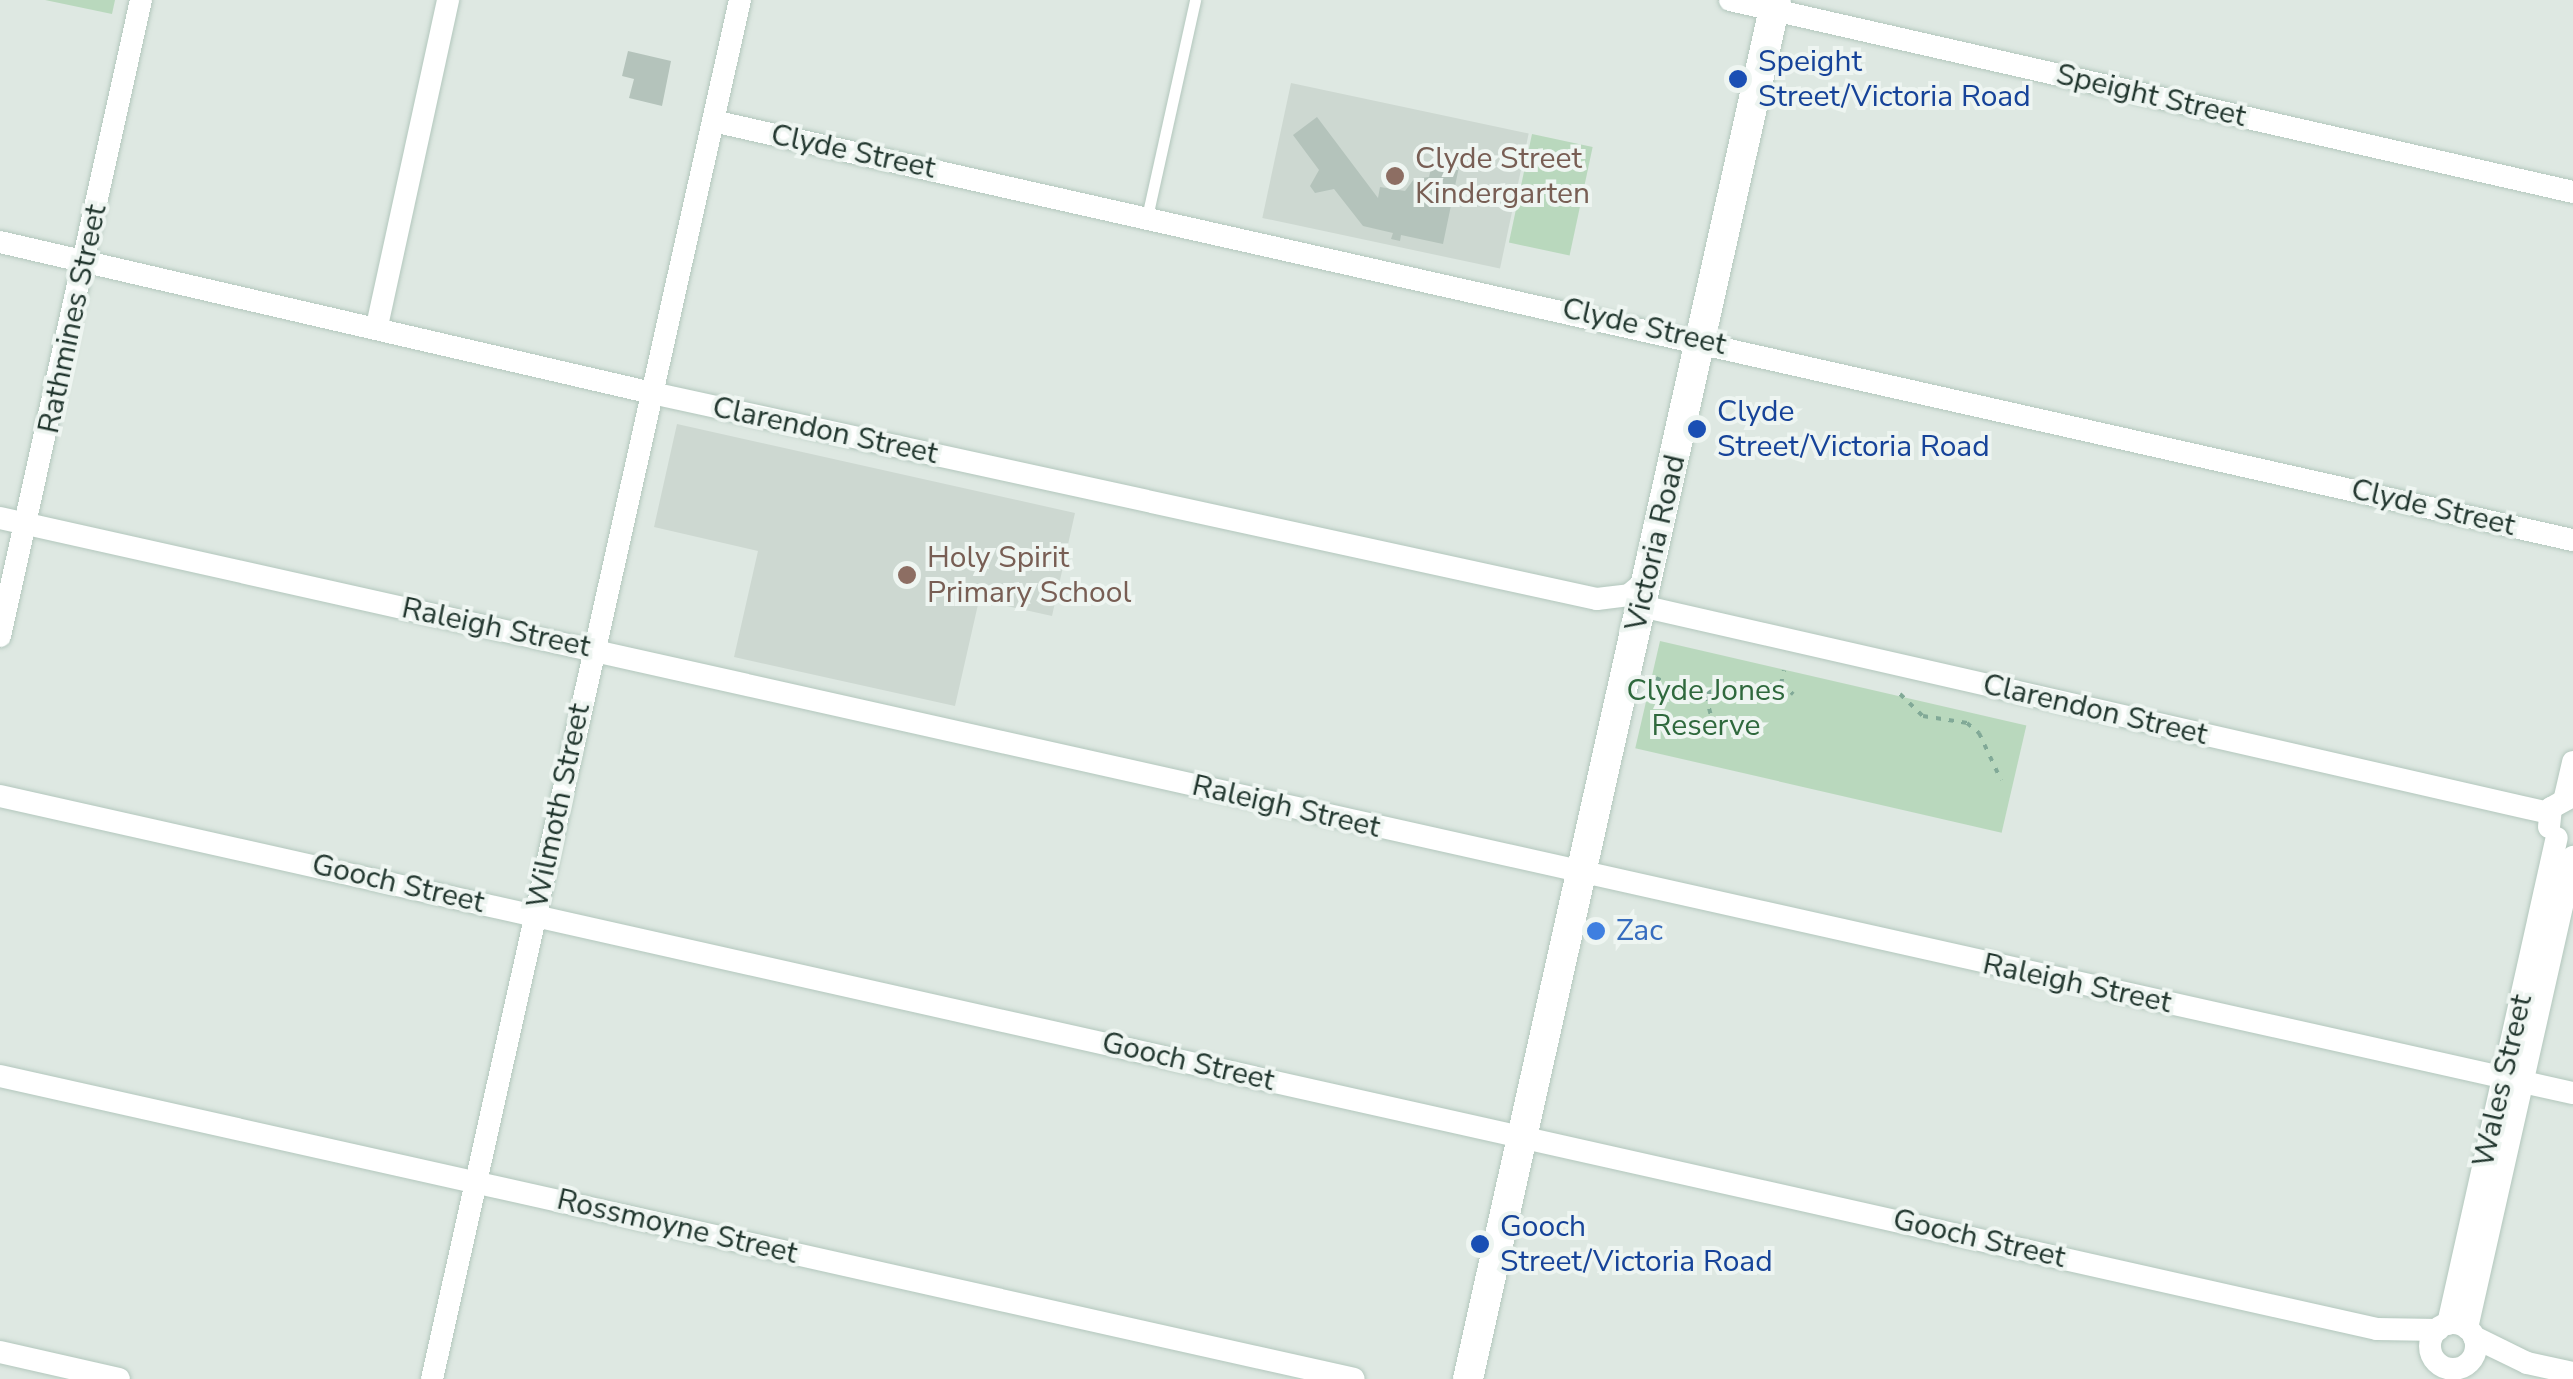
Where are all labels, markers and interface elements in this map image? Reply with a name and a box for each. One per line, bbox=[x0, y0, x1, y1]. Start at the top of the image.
place label: Speight Street/Victoria Road bbox=[1758, 44, 2031, 114]
street label: Speight Street bbox=[2053, 57, 2249, 135]
marker: Speight Street/Victoria Road bbox=[1727, 68, 1749, 90]
street label: Clyde Street bbox=[768, 117, 938, 187]
place label: Clyde Street Kindergarten bbox=[1415, 141, 1590, 212]
marker: Clyde Street Kindergarten bbox=[1384, 165, 1406, 187]
street label: Rathmines Street bbox=[31, 201, 115, 437]
street label: Clyde Street bbox=[1559, 291, 1729, 363]
street label: Clarendon Street bbox=[709, 390, 941, 472]
place label: Clyde Street/Victoria Road bbox=[1717, 394, 1990, 464]
marker: Clyde Street/Victoria Road bbox=[1686, 418, 1708, 440]
street label: Victoria Road bbox=[1618, 451, 1694, 635]
street label: Clyde Street bbox=[2348, 472, 2518, 544]
place label: Holy Spirit Primary School bbox=[927, 540, 1131, 610]
marker: Holy Spirit Primary School bbox=[896, 564, 918, 586]
street label: Raleigh Street bbox=[398, 590, 594, 666]
street label: Clarendon Street bbox=[1979, 667, 2211, 753]
park label: Clyde Jones Reserve bbox=[1627, 673, 1785, 744]
street label: Wilmoth Street bbox=[520, 700, 598, 912]
street label: Raleigh Street bbox=[1189, 768, 1383, 846]
street label: Gooch Street bbox=[308, 847, 488, 921]
place label: Zac bbox=[1616, 913, 1663, 949]
marker: Zac bbox=[1585, 920, 1607, 942]
street label: Raleigh Street bbox=[1979, 946, 2175, 1022]
street label: Wales Street bbox=[2466, 991, 2540, 1171]
street label: Gooch Street bbox=[1098, 1025, 1278, 1099]
street label: Rossmoyne Street bbox=[553, 1182, 801, 1272]
street label: Gooch Street bbox=[1889, 1202, 2069, 1276]
place label: Gooch Street/Victoria Road bbox=[1500, 1209, 1773, 1280]
marker: Gooch Street/Victoria Road bbox=[1469, 1233, 1491, 1255]

